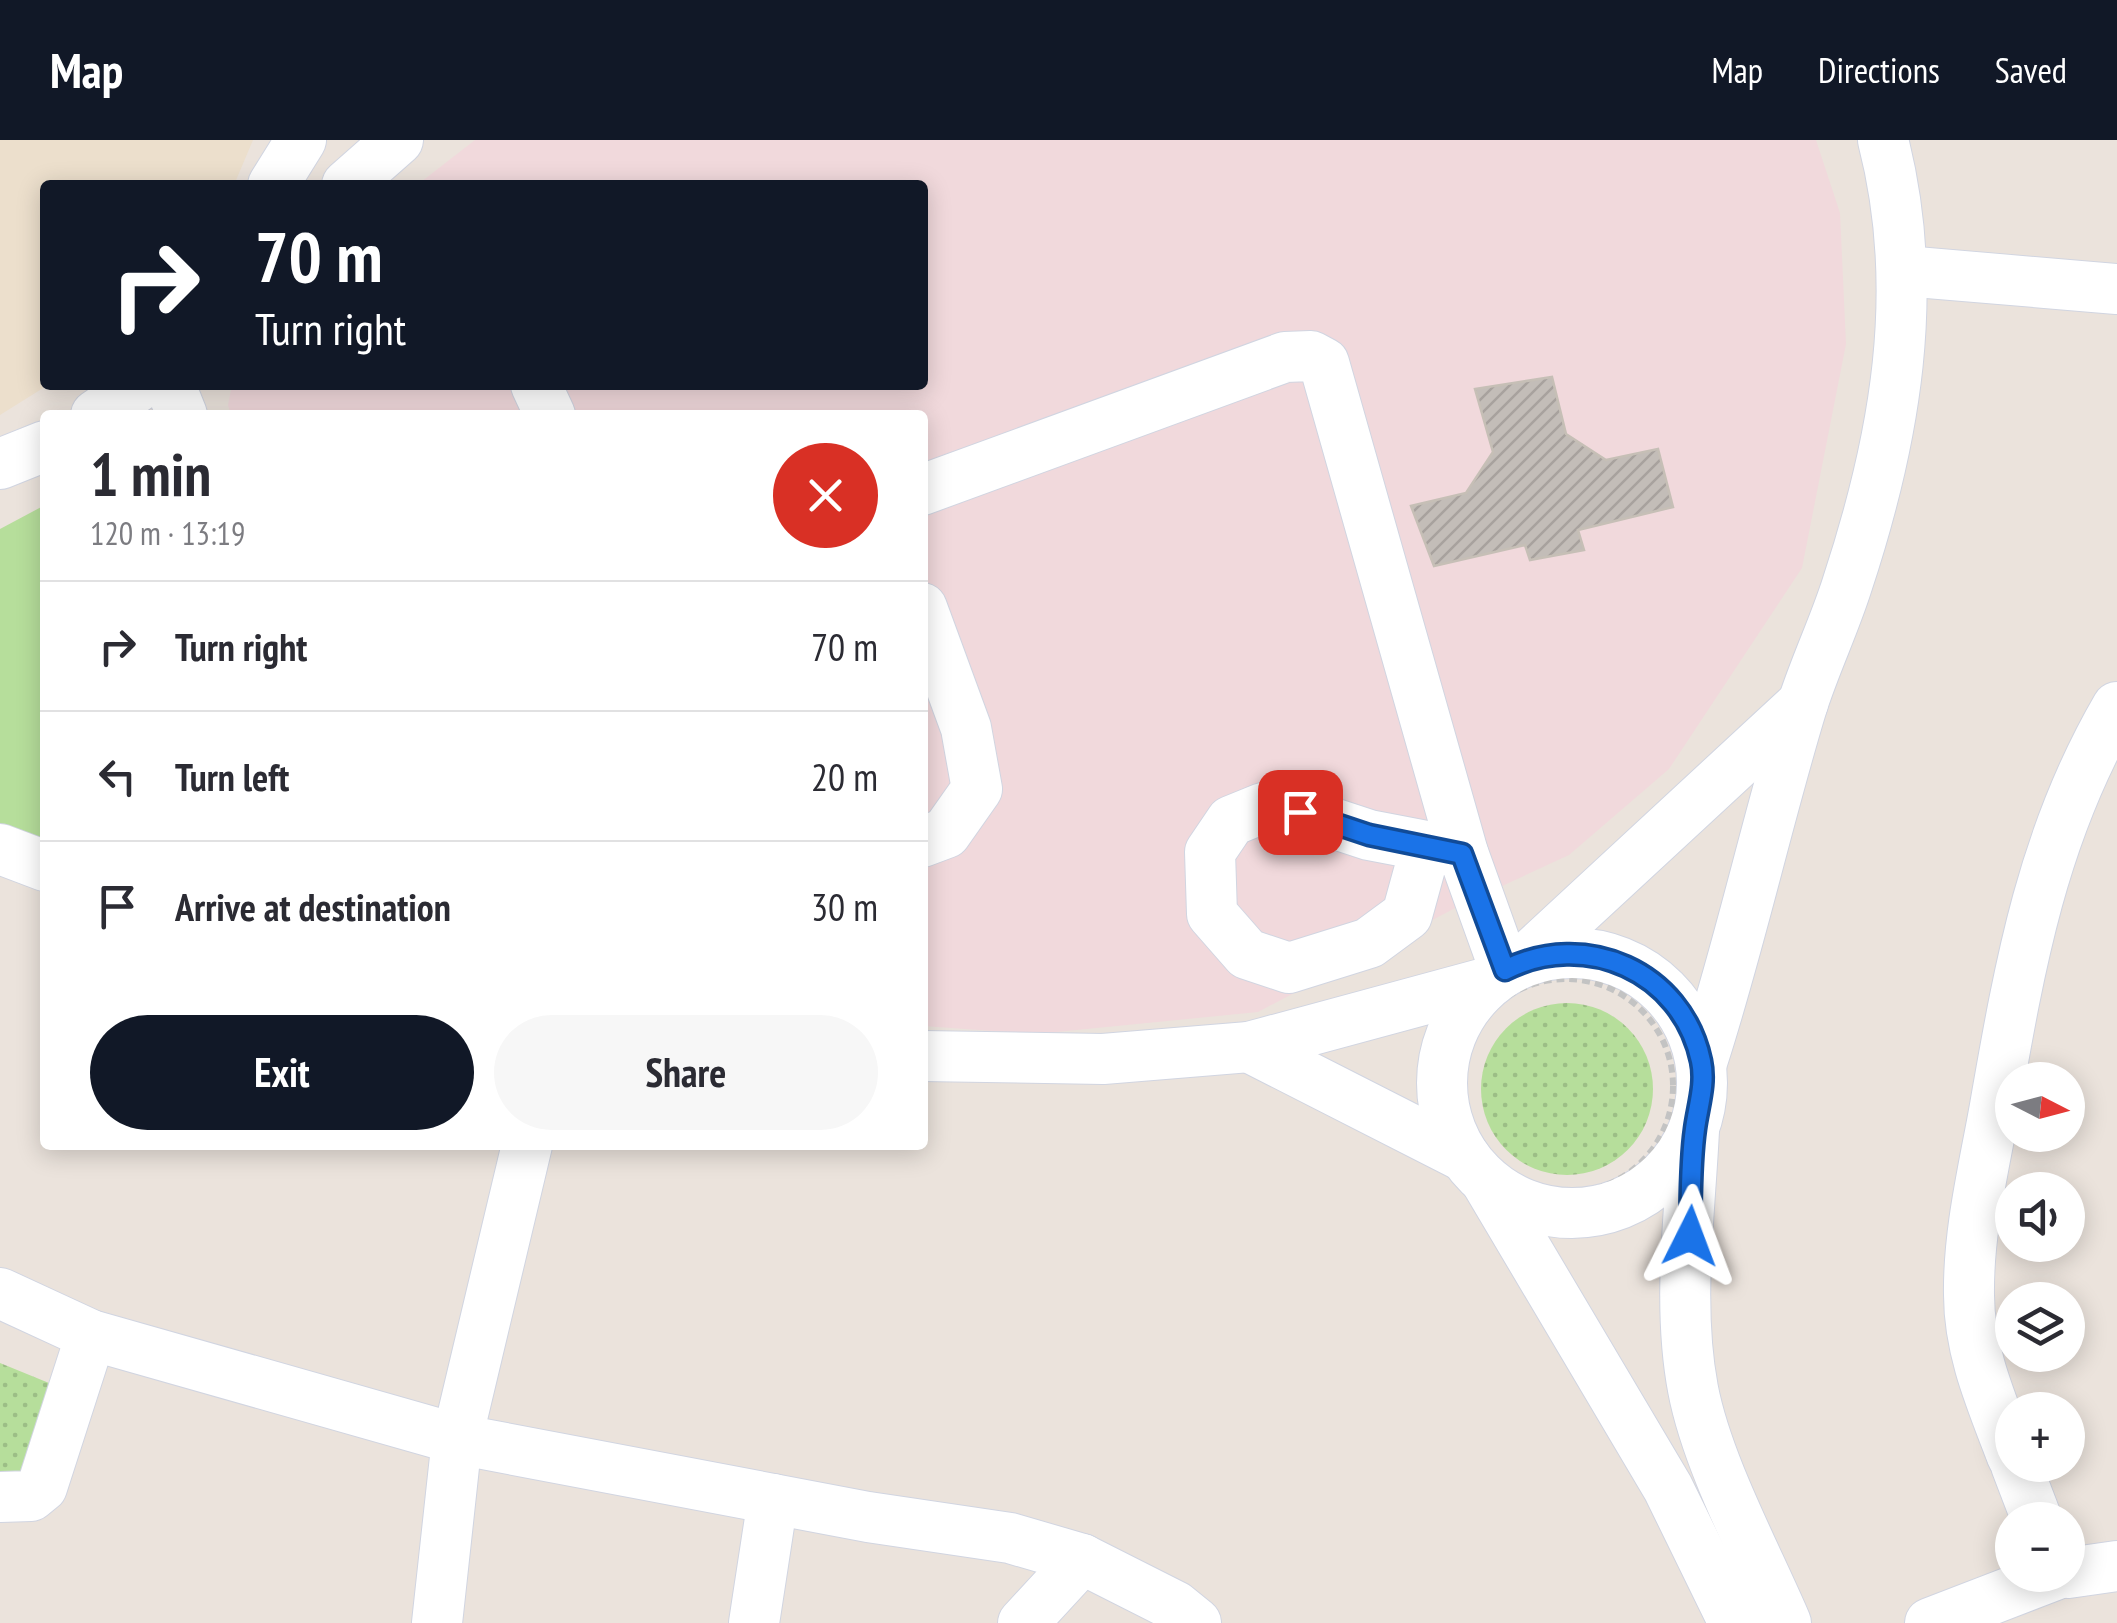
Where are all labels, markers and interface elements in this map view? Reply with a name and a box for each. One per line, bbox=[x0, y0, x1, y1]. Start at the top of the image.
text: Map bbox=[50, 39, 123, 101]
text: Map bbox=[1712, 47, 1763, 93]
text: Directions bbox=[1818, 47, 1940, 93]
text: Saved bbox=[1995, 47, 2067, 93]
text: 70 m bbox=[255, 211, 383, 301]
icon: right bbox=[90, 220, 220, 350]
text: Turn right bbox=[255, 299, 406, 357]
text: 1 min bbox=[90, 435, 211, 513]
button: close bbox=[773, 443, 878, 548]
text: 120 m · 13:19 bbox=[90, 512, 245, 554]
icon: right bbox=[90, 619, 145, 674]
text: Turn right bbox=[175, 622, 307, 671]
text: 70 m bbox=[811, 622, 878, 671]
icon: left bbox=[90, 749, 145, 804]
text: Turn left bbox=[175, 752, 289, 801]
text: 20 m bbox=[811, 752, 878, 801]
pin bbox=[1258, 770, 1343, 855]
icon: arrive bbox=[1273, 785, 1328, 840]
icon: arrive bbox=[90, 879, 145, 934]
text: Arrive at destination bbox=[175, 882, 451, 931]
text: 30 m bbox=[811, 882, 878, 931]
button: Exit bbox=[90, 1015, 474, 1130]
button: Share bbox=[494, 1015, 878, 1130]
north arrow bbox=[1995, 1062, 2085, 1152]
map controls bbox=[1995, 1062, 2085, 1592]
button: sound bbox=[1995, 1172, 2085, 1262]
position arrow bbox=[1638, 1184, 1742, 1288]
button: layers bbox=[1995, 1282, 2085, 1372]
button: + bbox=[1995, 1392, 2085, 1482]
button: − bbox=[1995, 1502, 2085, 1592]

